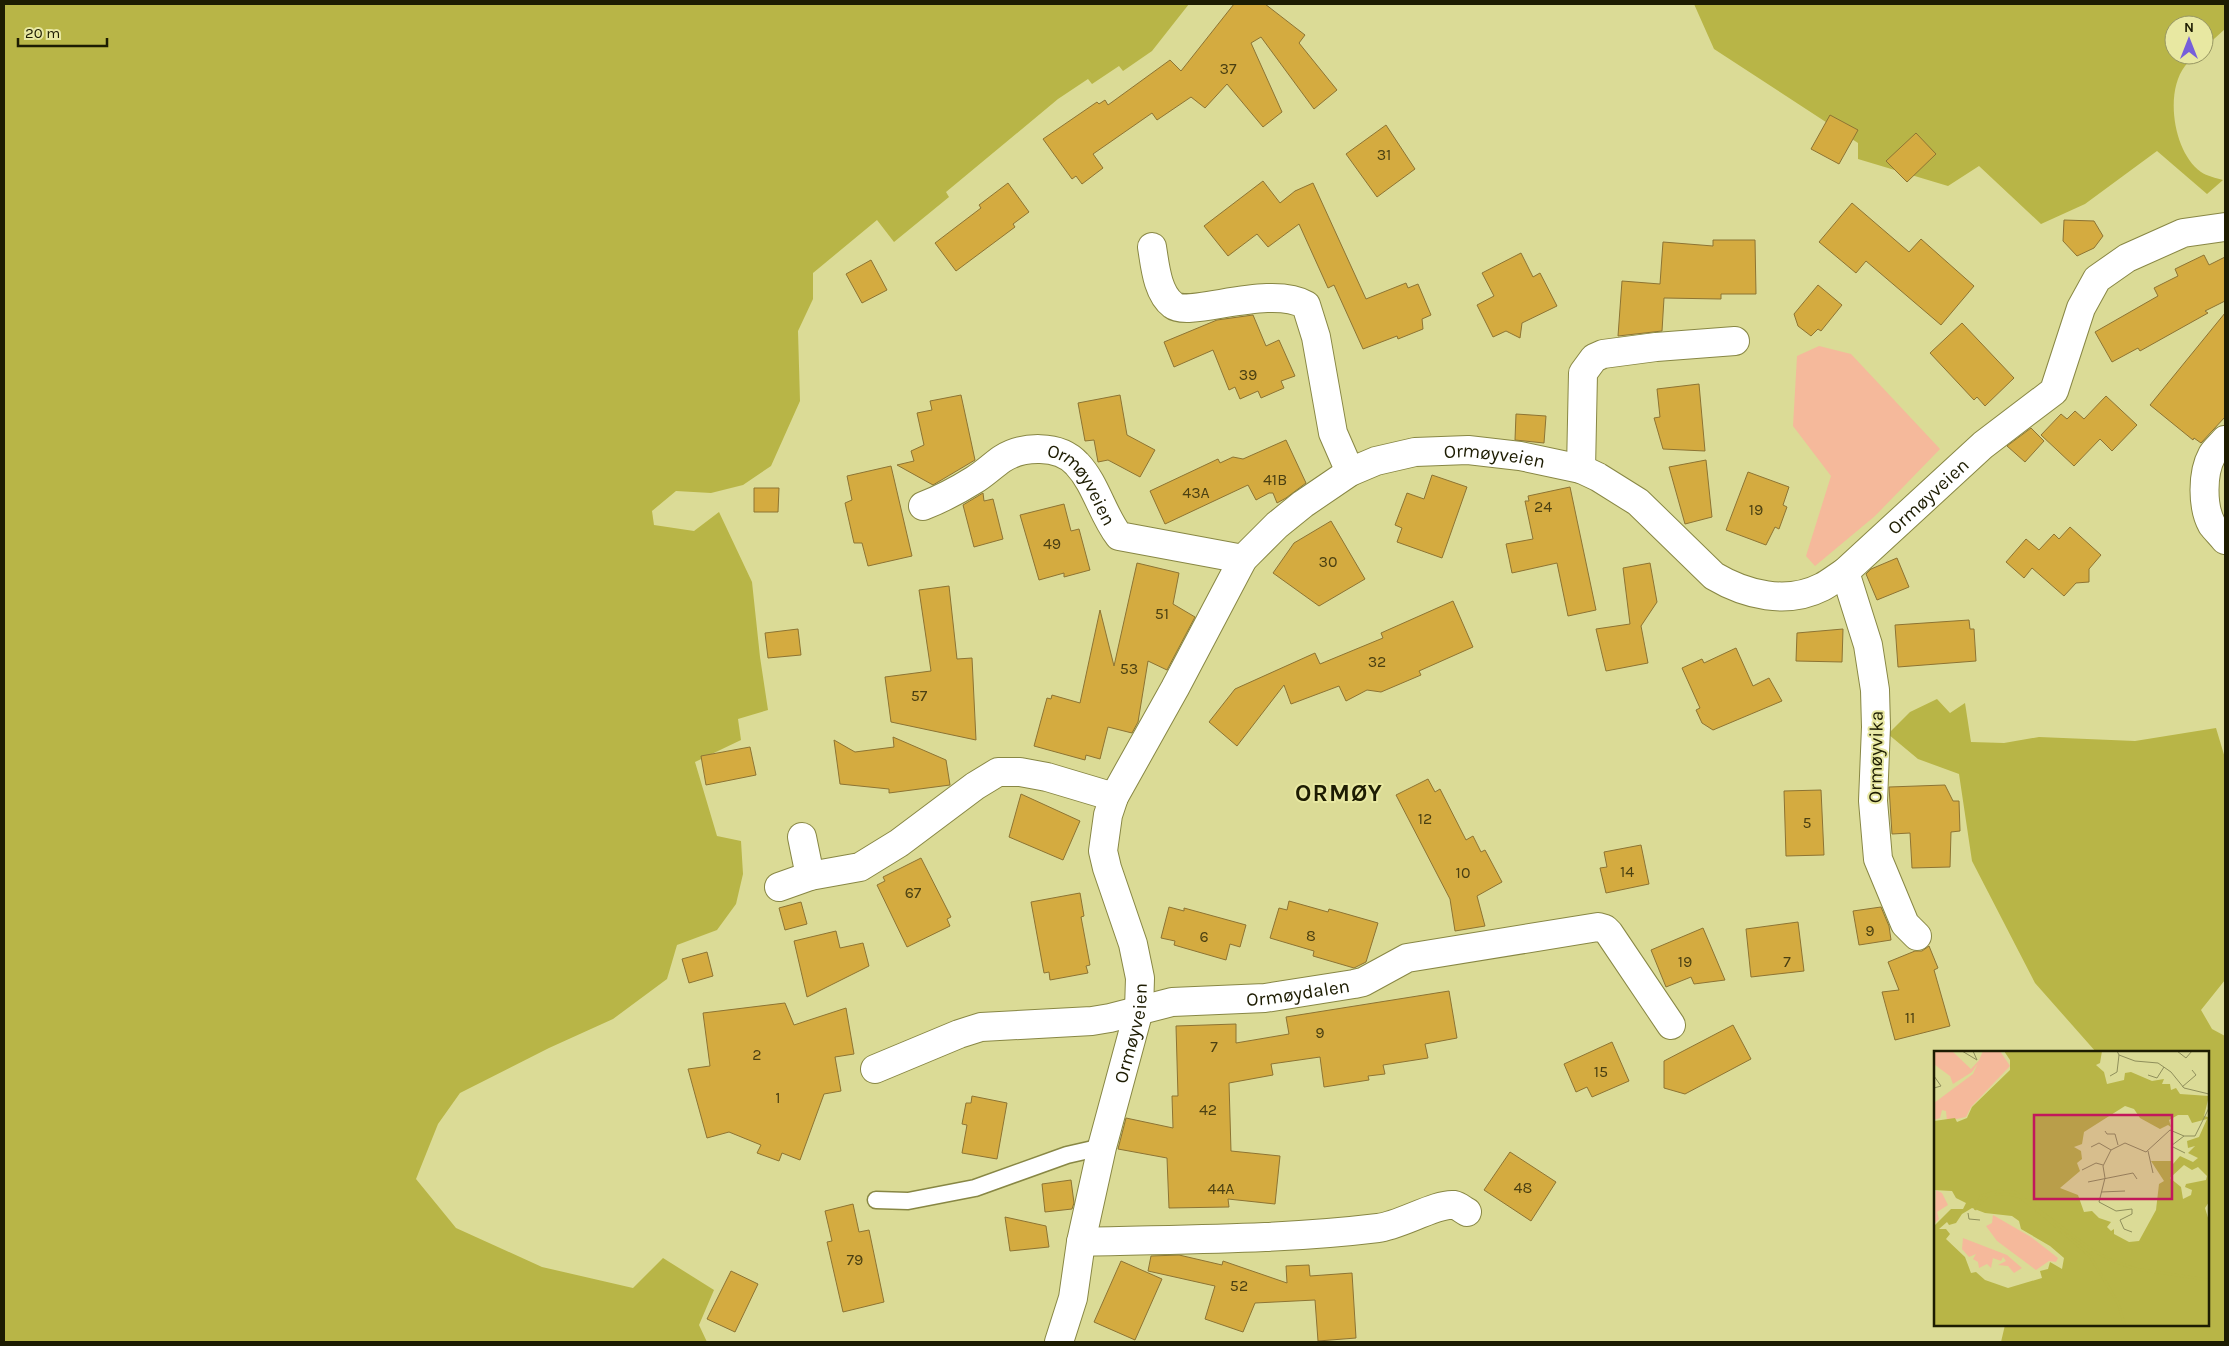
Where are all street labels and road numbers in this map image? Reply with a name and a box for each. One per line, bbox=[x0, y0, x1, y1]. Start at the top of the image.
street label: Ormøyveien bbox=[1443, 439, 1547, 473]
street label: Ormøyveien bbox=[1045, 440, 1120, 530]
street label: Ormøyveien bbox=[1883, 454, 1973, 539]
street label: Ormøyvika bbox=[1864, 711, 1888, 803]
street label: Ormøydalen bbox=[1246, 975, 1351, 1011]
street label: Ormøyveien bbox=[1110, 982, 1152, 1086]

